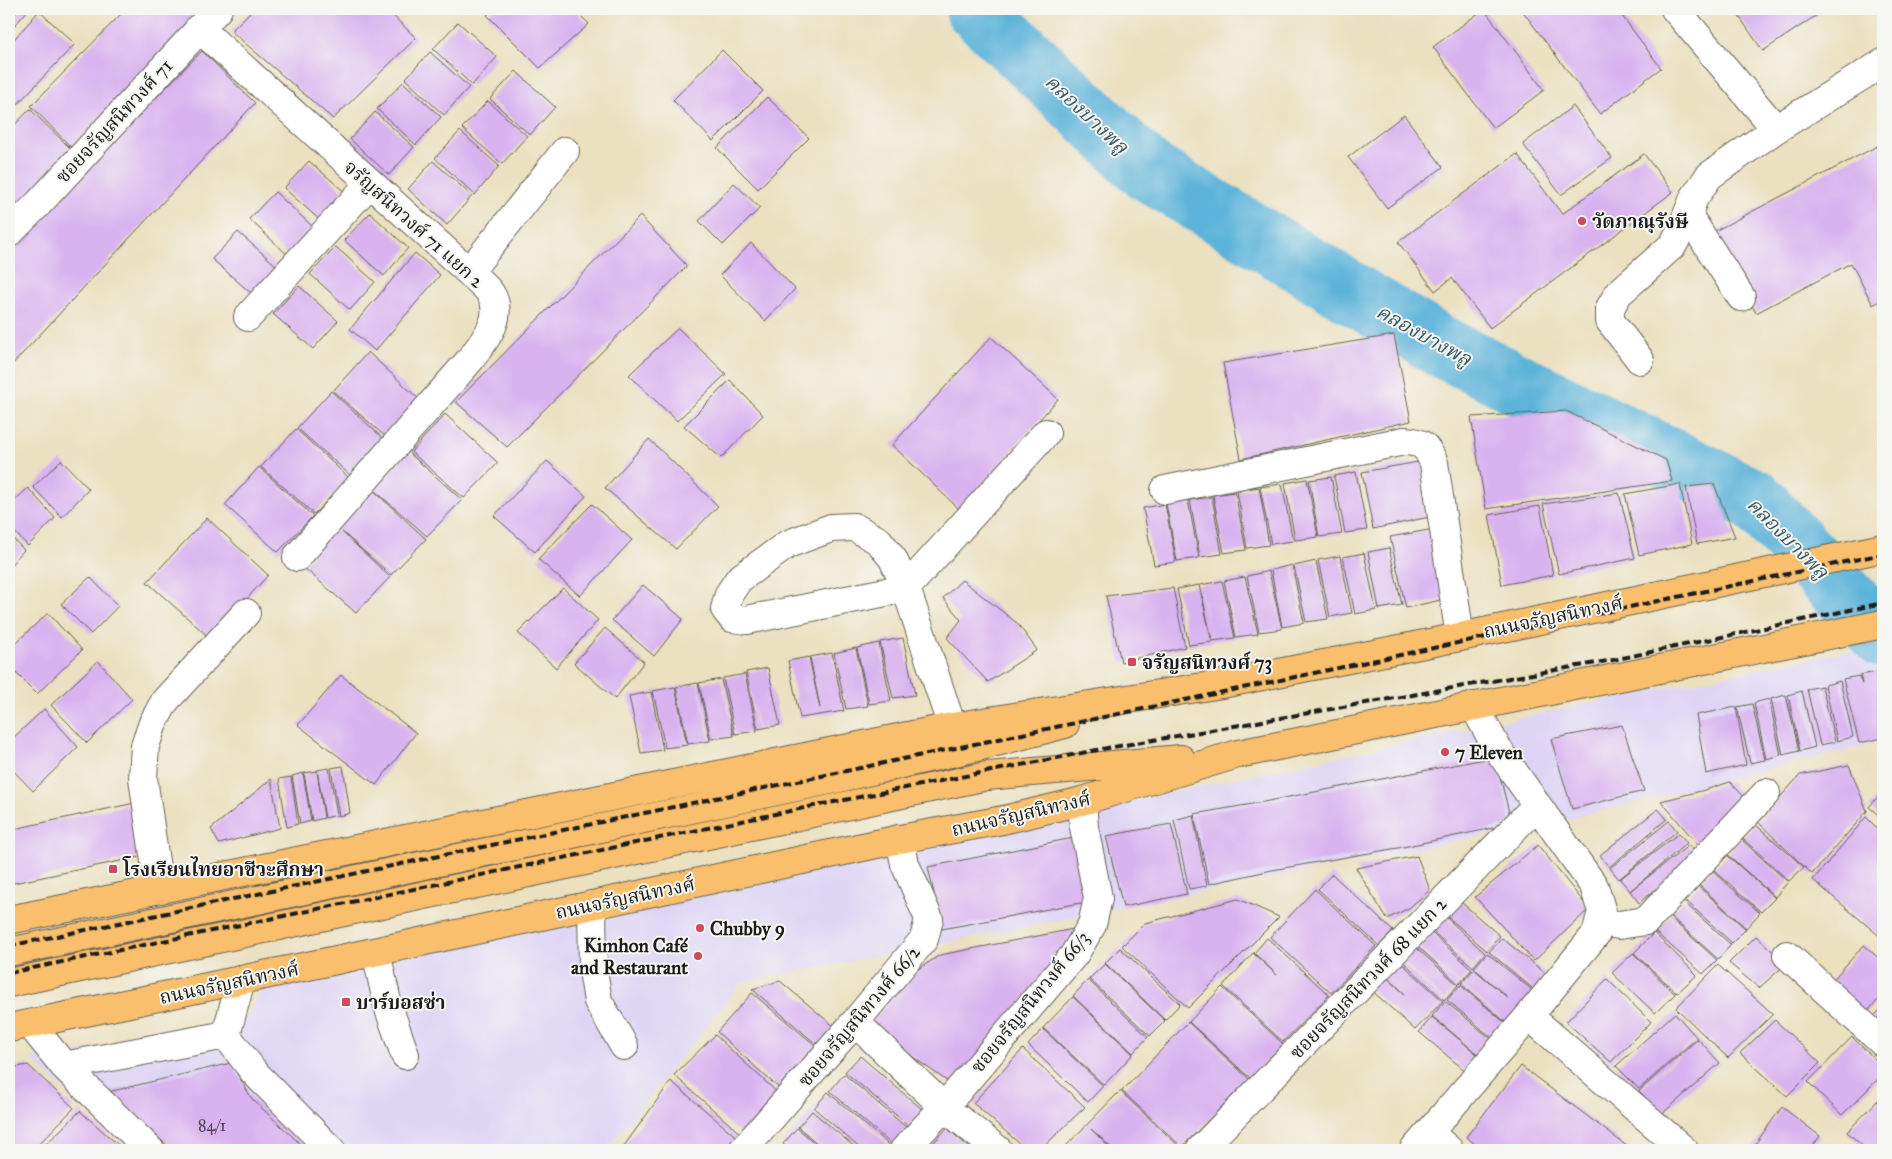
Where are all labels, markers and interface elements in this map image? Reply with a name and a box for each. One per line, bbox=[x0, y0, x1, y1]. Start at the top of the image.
street label: ซอยจรัญสนิทวงศ์ 71 bbox=[51, 54, 177, 188]
water label: คลองบางพลู bbox=[1040, 69, 1134, 160]
street label: จรัญสนิทวงศ์ 71 แยก 2 bbox=[340, 155, 489, 293]
place label: วัดภาณุรังษี bbox=[1592, 210, 1689, 234]
marker: วัดภาณุรังษี bbox=[1576, 215, 1588, 227]
water label: คลองบางพลู bbox=[1372, 299, 1477, 372]
water label: คลองบางพลู bbox=[1742, 492, 1834, 585]
street label: ถนนจรัญสนิทวงศ์ bbox=[1481, 591, 1625, 643]
place label: จรัญสนิทวงศ์ 73 bbox=[1142, 651, 1272, 675]
marker: จรัญสนิทวงศ์ 73 bbox=[1126, 656, 1138, 668]
place label: 7 Eleven bbox=[1455, 741, 1524, 764]
marker: 7 Eleven bbox=[1439, 746, 1451, 758]
street label: ถนนจรัญสนิทวงศ์ bbox=[949, 787, 1093, 841]
place label: โรงเรียนไทยอาชีวะศึกษา bbox=[122, 856, 324, 881]
marker: โรงเรียนไทยอาชีวะศึกษา bbox=[107, 863, 119, 875]
street label: ถนนจรัญสนิทวงศ์ bbox=[553, 872, 697, 924]
street label: ซอยจรัญสนิทวงศ์ 68 แยก 2 bbox=[1285, 892, 1452, 1064]
place label: Chubby 9 bbox=[710, 917, 785, 941]
marker: Chubby 9 bbox=[694, 922, 706, 934]
street label: ซอยจรัญสนิทวงศ์ 66/3 bbox=[966, 927, 1094, 1077]
place label: Kimhon Café and Restaurant bbox=[571, 934, 689, 979]
street label: ซอยจรัญสนิทวงศ์ 66/2 bbox=[793, 940, 925, 1091]
marker: Kimhon Café and Restaurant bbox=[692, 950, 704, 962]
street label: ถนนจรัญสนิทวงศ์ bbox=[157, 957, 301, 1009]
place label: บาร์บอสซ่า bbox=[356, 991, 446, 1014]
marker: บาร์บอสซ่า bbox=[340, 996, 352, 1008]
house number: 84/1 bbox=[198, 1116, 226, 1135]

